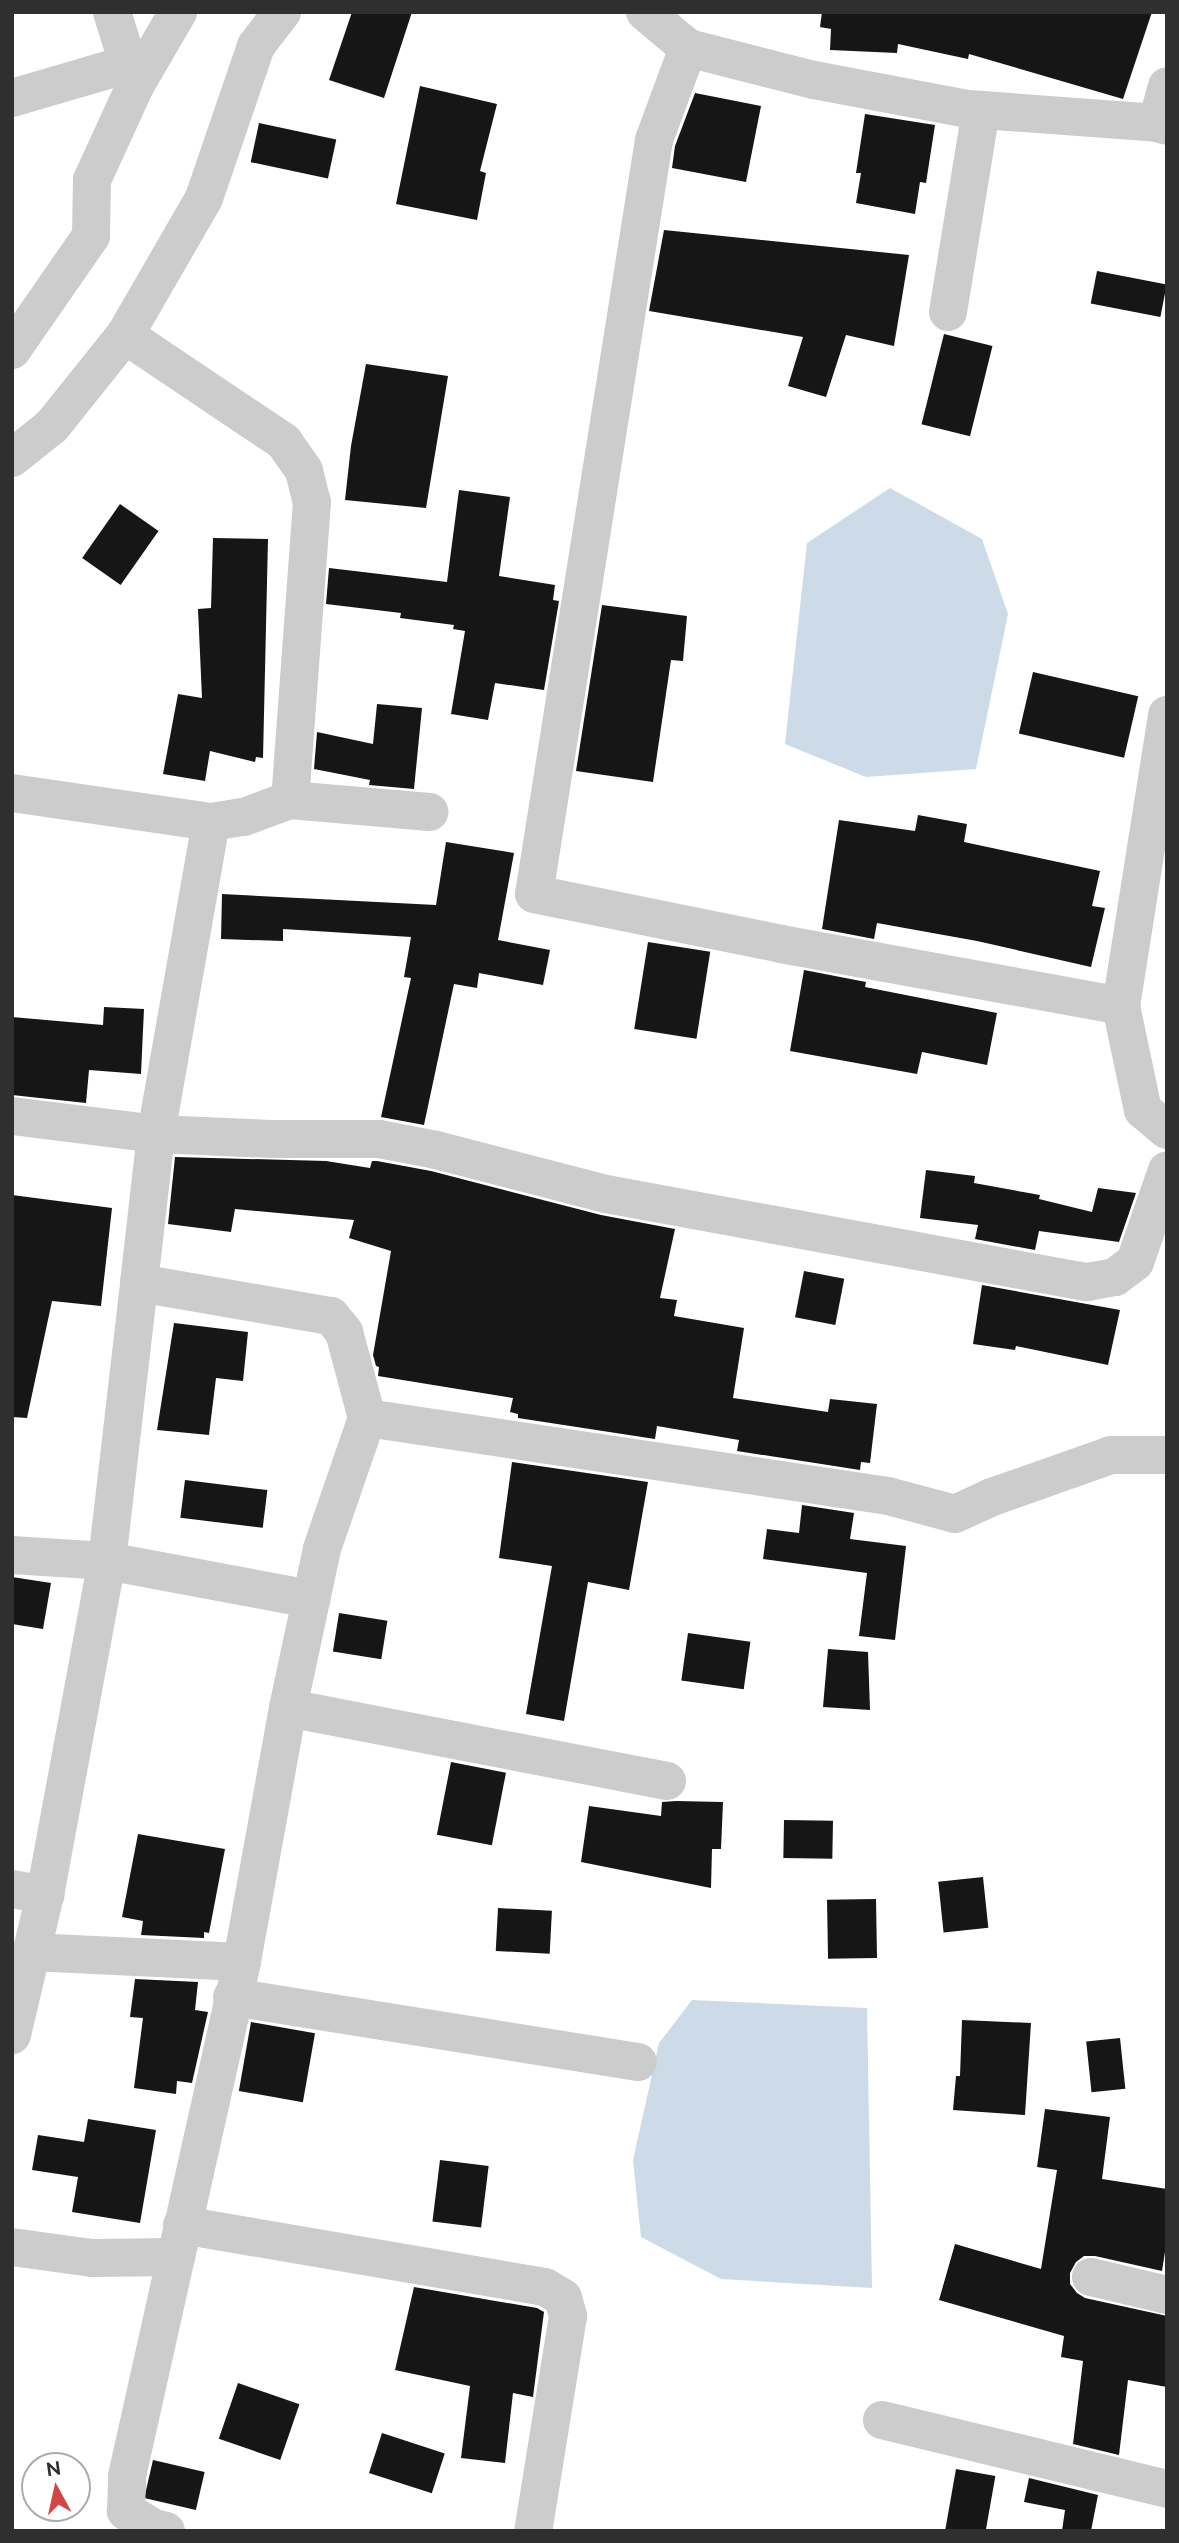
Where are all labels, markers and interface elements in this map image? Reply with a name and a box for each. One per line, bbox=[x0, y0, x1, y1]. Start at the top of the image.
north arrow bbox=[21, 2452, 91, 2522]
text: N bbox=[45, 2456, 62, 2480]

